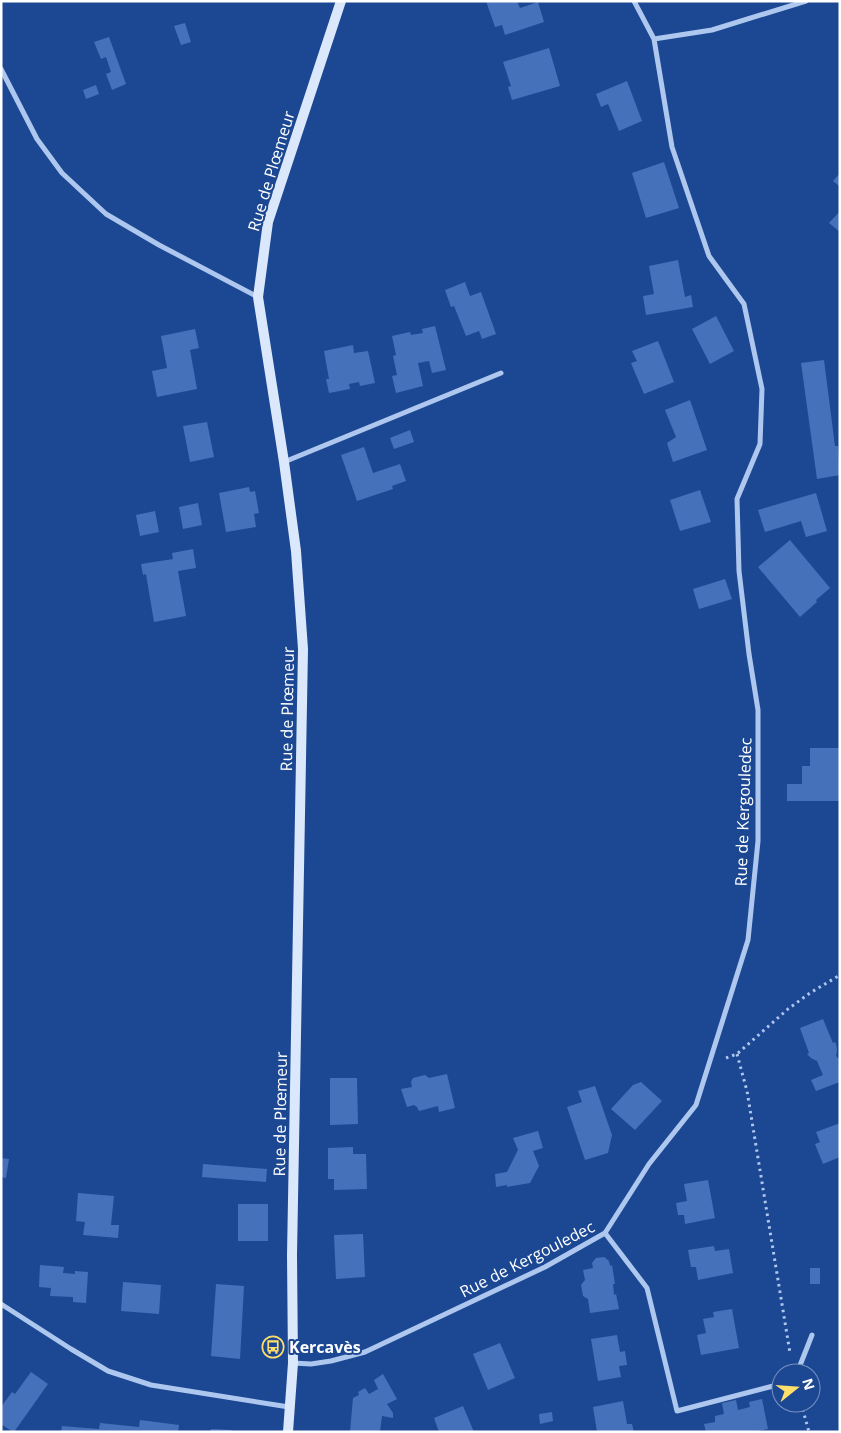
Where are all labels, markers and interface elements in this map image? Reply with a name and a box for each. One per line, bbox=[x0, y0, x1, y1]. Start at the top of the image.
street label: Rue de Plœmeur bbox=[242, 108, 300, 234]
street label: Rue de Plœmeur bbox=[275, 646, 299, 772]
street label: Rue de Kergouledec bbox=[729, 737, 757, 887]
street label: Rue de Plœmeur bbox=[268, 1051, 292, 1177]
street label: Rue de Kergouledec bbox=[456, 1215, 599, 1303]
bus stop icon: Kercavès bbox=[261, 1335, 285, 1359]
place label: Kercavès bbox=[289, 1336, 361, 1358]
north arrow bbox=[771, 1363, 821, 1413]
text: N bbox=[798, 1376, 820, 1392]

